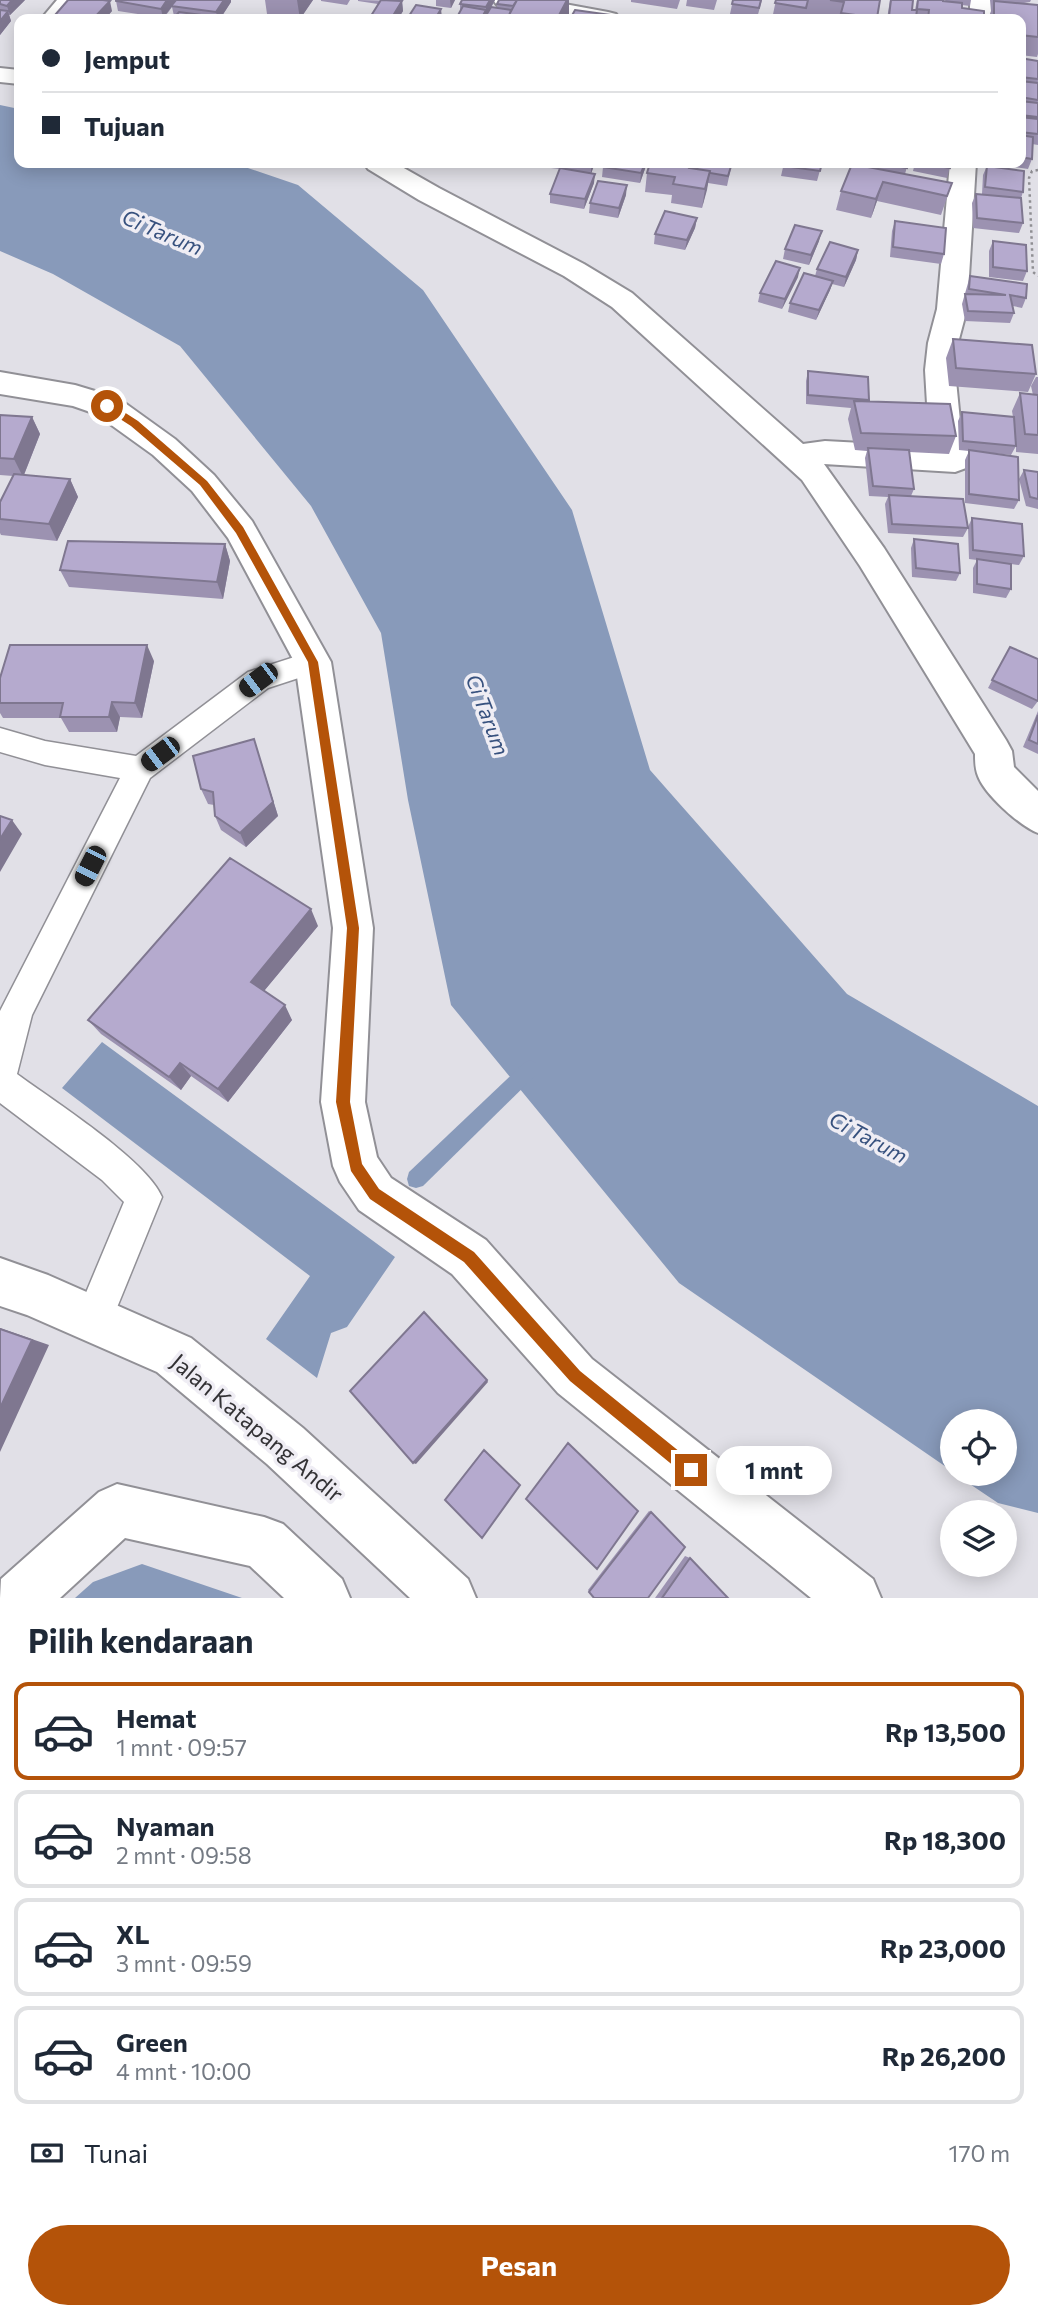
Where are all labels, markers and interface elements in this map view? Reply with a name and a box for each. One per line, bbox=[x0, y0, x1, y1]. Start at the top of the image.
text: Jemput bbox=[84, 43, 170, 74]
text: Tujuan bbox=[84, 110, 165, 141]
water label: Ci Tarum bbox=[119, 204, 207, 260]
route start bbox=[91, 390, 123, 422]
car bbox=[235, 659, 282, 701]
water label: Ci Tarum bbox=[462, 670, 515, 759]
car bbox=[137, 733, 184, 775]
car bbox=[72, 843, 109, 889]
water label: Ci Tarum bbox=[825, 1106, 912, 1168]
street label: Jalan Katapang Andir bbox=[166, 1347, 349, 1507]
map controls bbox=[940, 1409, 1017, 1577]
button: locate bbox=[940, 1409, 1017, 1486]
callout: 1 mnt bbox=[716, 1446, 831, 1494]
route end bbox=[675, 1454, 707, 1486]
text: 1 mnt bbox=[745, 1456, 803, 1484]
button: layers bbox=[940, 1500, 1017, 1577]
text: Pilih kendaraan bbox=[28, 1620, 254, 1660]
icon: car bbox=[32, 1700, 95, 1763]
text: Hemat bbox=[116, 1702, 197, 1733]
text: Rp 13,500 bbox=[885, 1716, 1006, 1747]
text: 1 mnt · 09:57 bbox=[116, 1733, 247, 1761]
icon: car bbox=[32, 1808, 95, 1871]
text: Nyaman bbox=[116, 1810, 215, 1841]
text: Rp 18,300 bbox=[884, 1824, 1006, 1855]
text: 2 mnt · 09:58 bbox=[116, 1841, 252, 1869]
icon: car bbox=[32, 1916, 95, 1979]
text: XL bbox=[116, 1918, 150, 1949]
text: Rp 23,000 bbox=[880, 1932, 1006, 1963]
text: 3 mnt · 09:59 bbox=[116, 1949, 252, 1977]
icon: car bbox=[32, 2024, 95, 2087]
text: Green bbox=[116, 2026, 188, 2057]
text: Rp 26,200 bbox=[882, 2040, 1006, 2071]
text: 4 mnt · 10:00 bbox=[116, 2057, 251, 2085]
icon: cash bbox=[28, 2134, 66, 2172]
text: Tunai bbox=[84, 2137, 148, 2168]
text: 170 m bbox=[949, 2139, 1010, 2167]
button: Pesan bbox=[28, 2225, 1010, 2305]

